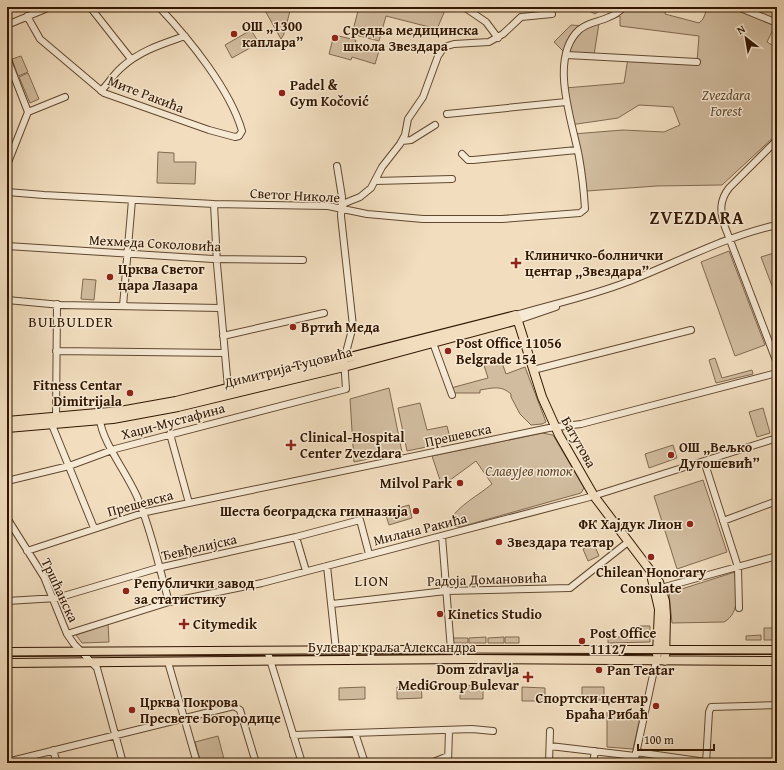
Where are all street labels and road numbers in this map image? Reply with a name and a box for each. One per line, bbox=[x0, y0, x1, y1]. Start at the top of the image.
street label: Мите Ракића bbox=[105, 70, 187, 118]
street label: Светог Николе bbox=[249, 183, 341, 207]
street label: Мехмеда Соколовића bbox=[88, 230, 222, 256]
street label: Димитрија Туцовића bbox=[221, 341, 355, 393]
street label: Хаџи-Мустафина bbox=[119, 397, 227, 444]
street label: Батутова bbox=[557, 413, 601, 472]
street label: Прешевска bbox=[423, 418, 493, 452]
street label: Прешевска bbox=[105, 485, 175, 521]
street label: Милана Ракића bbox=[371, 508, 469, 550]
street label: Ђевђелијска bbox=[159, 529, 239, 565]
street label: Тршћанска bbox=[36, 555, 84, 626]
street label: Радоја Домановића bbox=[427, 567, 548, 591]
street label: Булевар краља Александра bbox=[308, 637, 476, 657]

